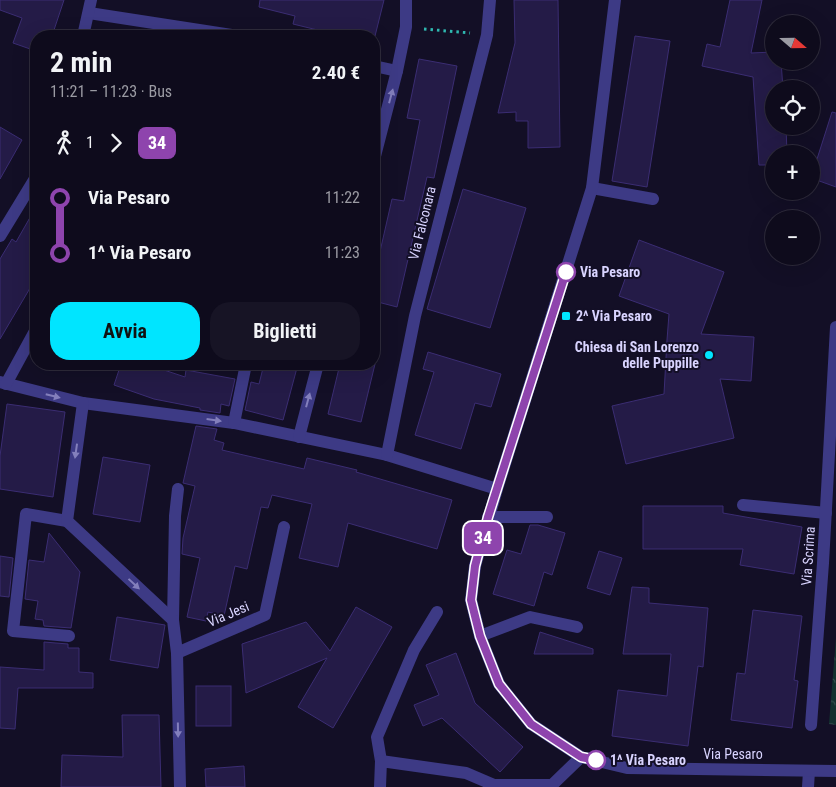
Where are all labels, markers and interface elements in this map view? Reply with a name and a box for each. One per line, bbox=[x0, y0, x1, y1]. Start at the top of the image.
north arrow bbox=[765, 15, 820, 70]
map controls bbox=[765, 15, 820, 265]
text: 2 min bbox=[50, 46, 112, 79]
text: 2.40 € bbox=[312, 61, 360, 84]
button: locate bbox=[765, 80, 820, 135]
text: 11:21 – 11:23 · Bus bbox=[50, 82, 172, 101]
one-way arrow bbox=[387, 88, 395, 103]
icon: walk bbox=[50, 129, 78, 157]
icon: forward bbox=[102, 129, 130, 157]
text: 34 bbox=[148, 132, 166, 153]
text: 1 bbox=[86, 133, 94, 152]
button: + bbox=[765, 145, 820, 200]
street label: Via Falconara bbox=[405, 185, 439, 261]
text: Via Pesaro bbox=[88, 186, 170, 209]
text: 11:22 bbox=[325, 188, 360, 207]
button: − bbox=[765, 210, 820, 265]
text: 1^ Via Pesaro bbox=[88, 241, 191, 264]
text: 11:23 bbox=[325, 243, 360, 262]
marker: Via Pesaro bbox=[556, 262, 576, 282]
place label: Via Pesaro bbox=[580, 264, 640, 280]
button: Avvia bbox=[50, 302, 200, 360]
button: Biglietti bbox=[210, 302, 360, 360]
place label: 2^ Via Pesaro bbox=[576, 308, 652, 324]
marker: 2^ Via Pesaro bbox=[560, 310, 572, 322]
place label: Chiesa di San Lorenzo delle Puppille bbox=[575, 339, 699, 371]
marker: Chiesa di San Lorenzo delle Puppille bbox=[703, 349, 715, 361]
one-way arrow bbox=[46, 392, 61, 400]
one-way arrow bbox=[304, 393, 312, 408]
one-way arrow bbox=[206, 416, 222, 424]
one-way arrow bbox=[72, 444, 80, 460]
line badge: 34 bbox=[460, 522, 506, 554]
street label: Via Scrima bbox=[798, 526, 818, 586]
text: 34 bbox=[474, 527, 492, 548]
one-way arrow bbox=[128, 578, 140, 590]
street label: Via Jesi bbox=[205, 598, 251, 630]
one-way arrow bbox=[175, 722, 183, 738]
street label: Via Pesaro bbox=[703, 746, 763, 762]
marker: 1^ Via Pesaro bbox=[586, 750, 606, 770]
place label: 1^ Via Pesaro bbox=[610, 752, 686, 768]

